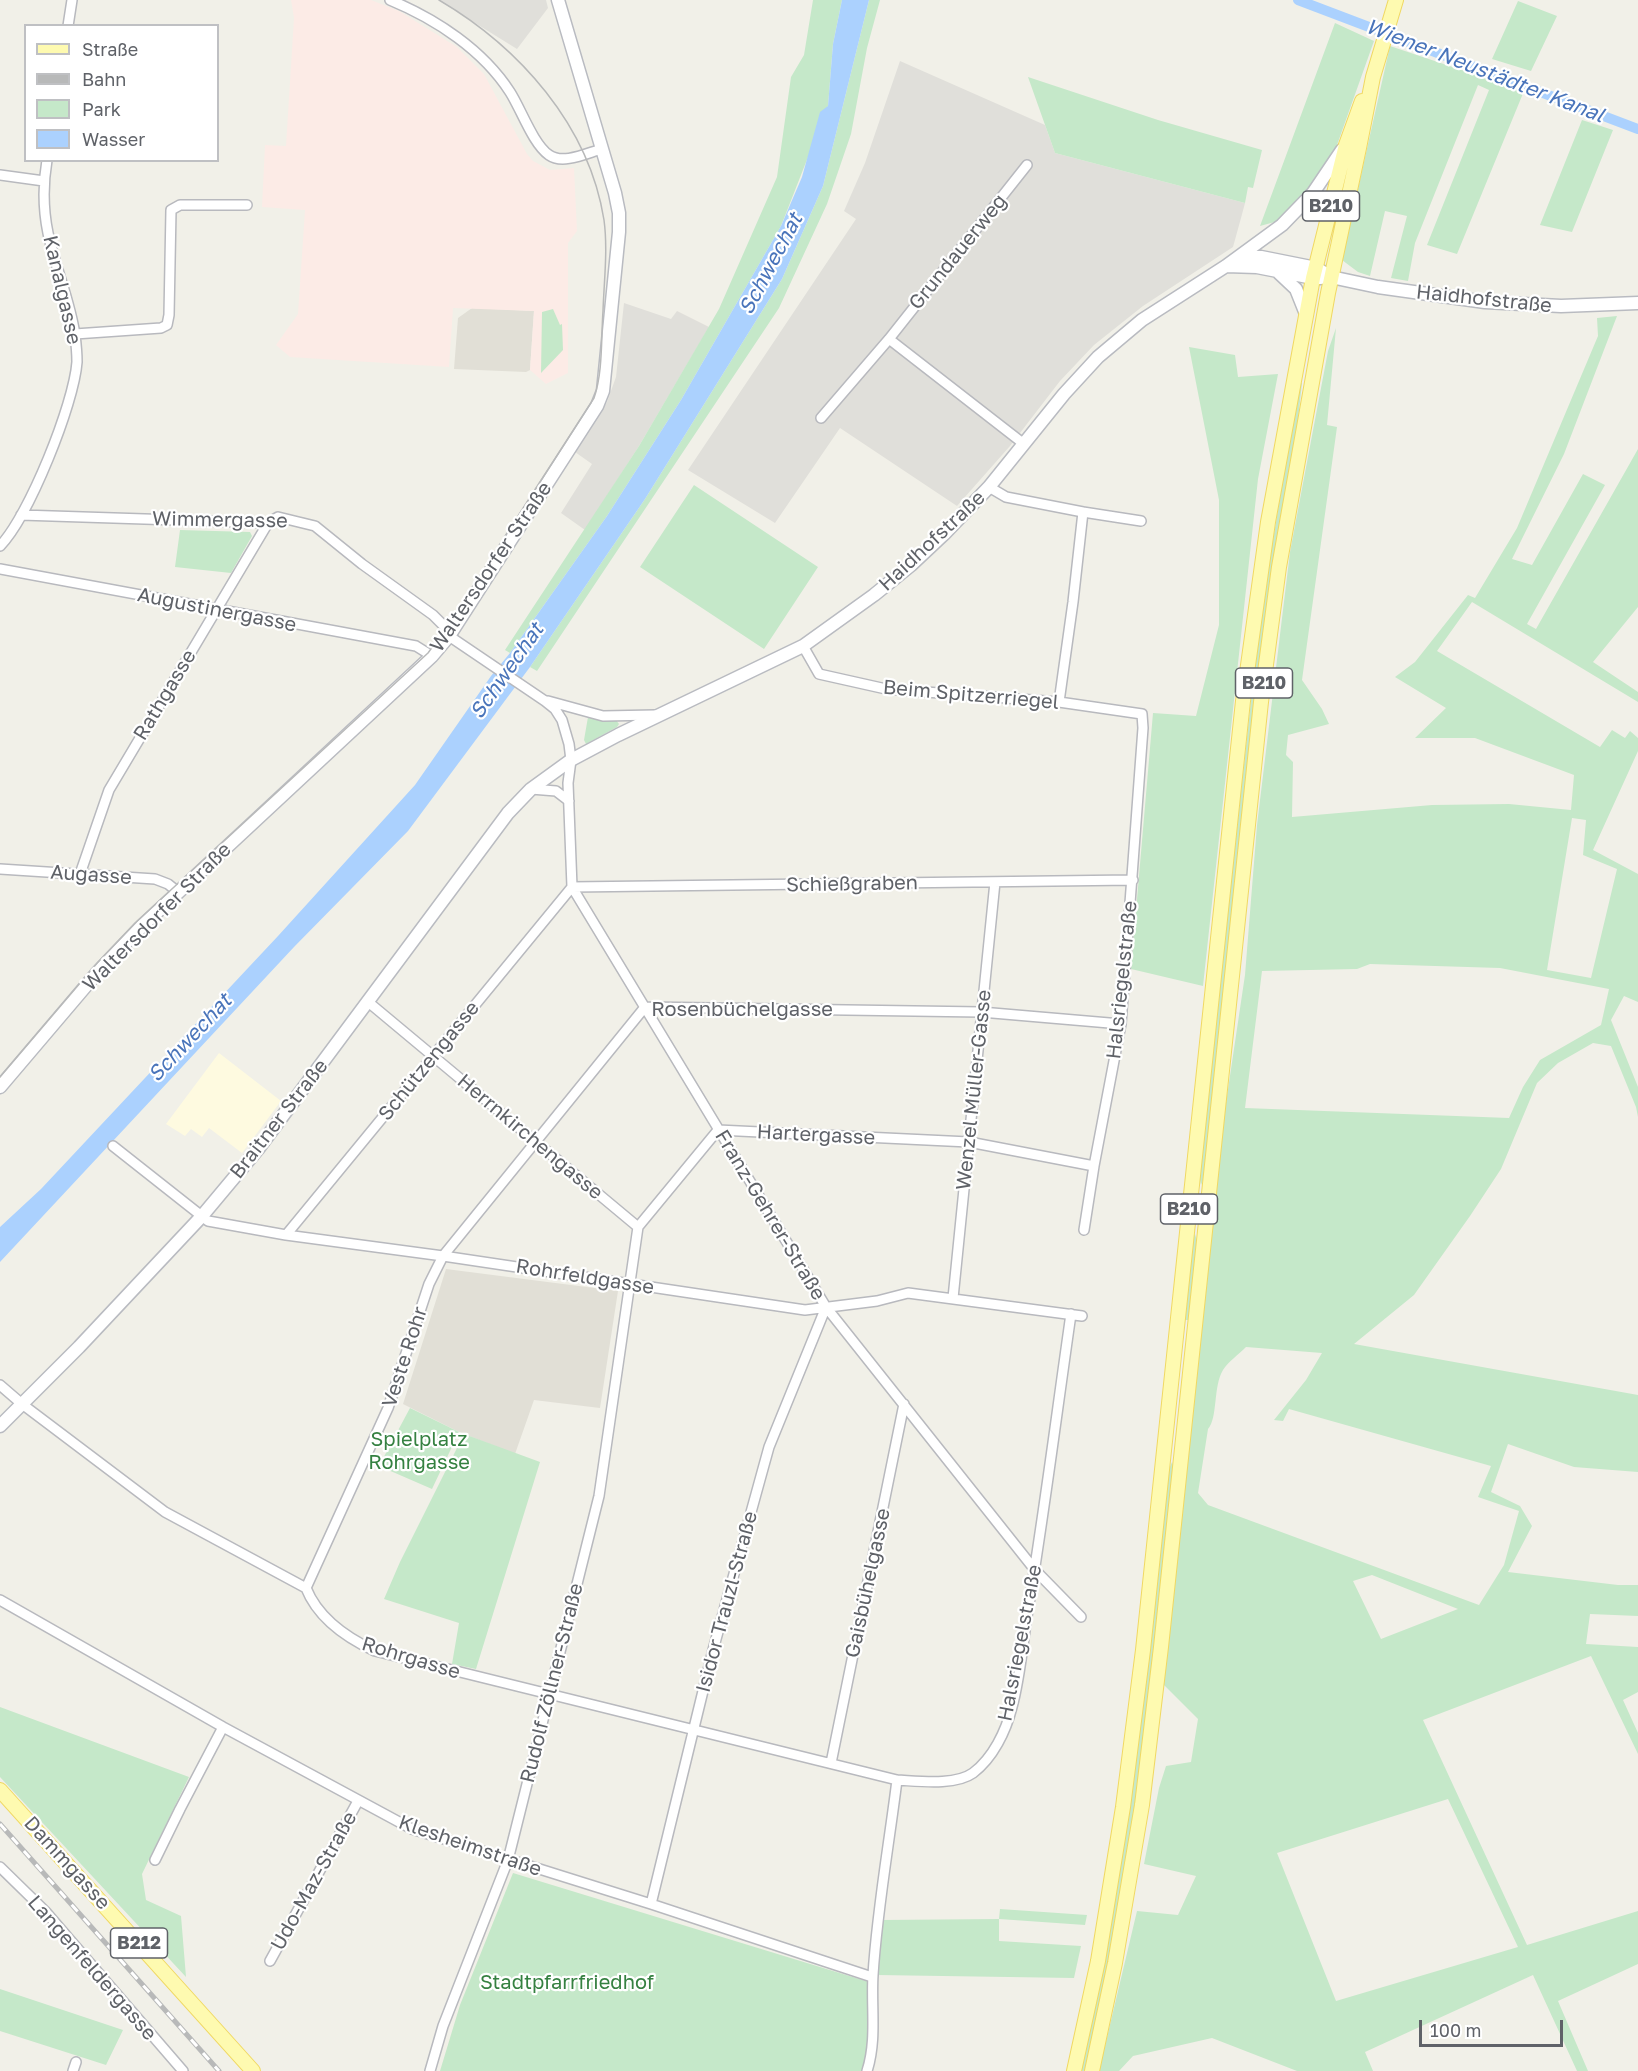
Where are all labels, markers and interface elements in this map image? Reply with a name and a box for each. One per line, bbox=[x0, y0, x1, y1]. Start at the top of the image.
water label: Wiener Neustädter Kanal bbox=[1362, 14, 1608, 128]
legend bbox=[24, 24, 219, 162]
text: Straße bbox=[82, 38, 138, 60]
text: Bahn bbox=[82, 68, 126, 90]
text: Park bbox=[82, 98, 121, 120]
text: Wasser bbox=[82, 128, 145, 150]
street label: Grundauerweg bbox=[904, 189, 1012, 315]
road number: B210 bbox=[1302, 191, 1360, 221]
water label: Schwechat bbox=[734, 209, 808, 319]
street label: Kanalgasse bbox=[38, 233, 86, 347]
street label: Haidhofstraße bbox=[1415, 280, 1553, 318]
street label: Waltersdorfer Straße bbox=[425, 477, 557, 657]
street label: Haidhofstraße bbox=[874, 486, 990, 596]
street label: Wimmergasse bbox=[152, 507, 288, 533]
street label: Augustinergasse bbox=[136, 583, 298, 637]
water label: Schwechat bbox=[465, 618, 549, 724]
street label: Rathgasse bbox=[129, 645, 201, 745]
road number: B210 bbox=[1236, 668, 1292, 698]
street label: Beim Spitzerriegel bbox=[882, 675, 1060, 715]
street label: Waltersdorfer Straße bbox=[78, 838, 236, 996]
street label: Augasse bbox=[50, 860, 132, 890]
street label: Schießgraben bbox=[786, 871, 918, 897]
street label: Halsriegelstraße bbox=[1102, 900, 1142, 1060]
water label: Schwechat bbox=[143, 989, 237, 1087]
street label: Wenzel Müller-Gasse bbox=[952, 989, 996, 1191]
street label: Schützengasse bbox=[373, 996, 485, 1126]
street label: Rosenbüchelgasse bbox=[651, 998, 833, 1022]
street label: Braitner Straße bbox=[225, 1055, 333, 1183]
street label: Herrnkirchengasse bbox=[452, 1069, 608, 1205]
street label: Hartergasse bbox=[756, 1120, 876, 1150]
street label: Franz-Gehrer-Straße bbox=[710, 1126, 830, 1304]
road number: B210 bbox=[1160, 1194, 1218, 1224]
street label: Rohrfeldgasse bbox=[514, 1254, 656, 1300]
street label: Veste Rohr bbox=[377, 1304, 433, 1410]
park label: Spielplatz Rohrgasse bbox=[368, 1428, 470, 1475]
street label: Gaisbühelgasse bbox=[840, 1506, 896, 1660]
street label: Isidor Trauzl-Straße bbox=[691, 1509, 763, 1695]
street label: Halsriegelstraße bbox=[993, 1563, 1047, 1723]
street label: Rudolf Zöllner-Straße bbox=[516, 1581, 588, 1785]
street label: Rohrgasse bbox=[359, 1632, 463, 1684]
street label: Udo-Maz-Straße bbox=[266, 1807, 362, 1955]
street label: Klesheimstraße bbox=[395, 1810, 545, 1882]
street label: Dammgasse bbox=[19, 1811, 115, 1915]
street label: Langenfeldergasse bbox=[23, 1891, 161, 2045]
road number: B212 bbox=[110, 1928, 168, 1958]
park label: Stadtpfarrfriedhof bbox=[480, 1971, 654, 1995]
scale bar bbox=[1422, 2008, 1566, 2046]
text: 100 m bbox=[1430, 2019, 1481, 2041]

